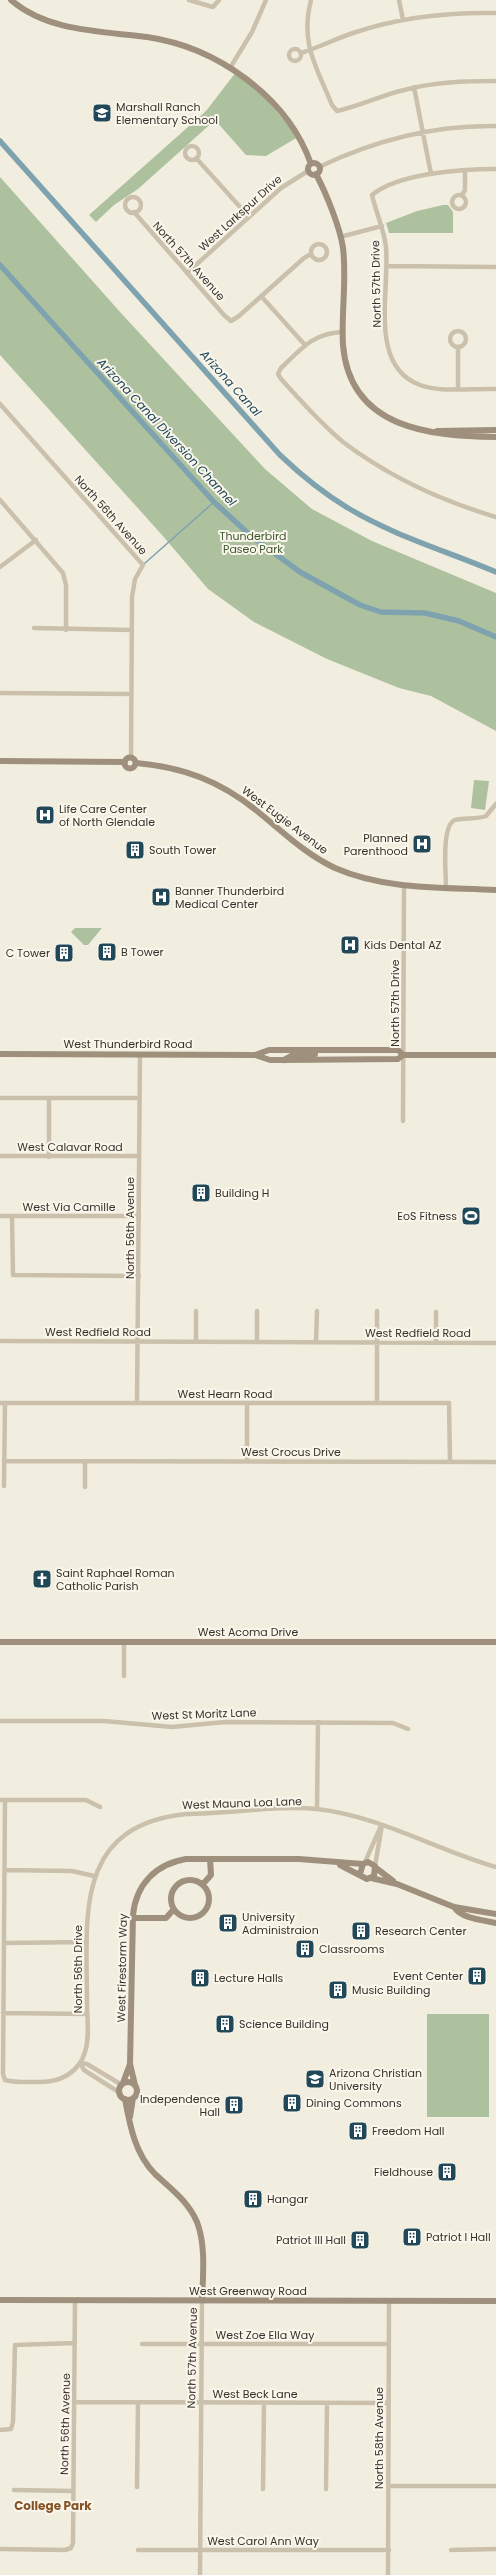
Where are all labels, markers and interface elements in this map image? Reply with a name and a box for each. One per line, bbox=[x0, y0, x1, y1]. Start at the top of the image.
place label: Marshall Ranch Elementary School bbox=[116, 99, 218, 128]
school or university icon: Marshall Ranch Elementary School bbox=[91, 102, 113, 124]
street label: West Larkspur Drive bbox=[195, 171, 285, 255]
street label: North 57th Avenue bbox=[149, 218, 229, 304]
street label: North 57th Drive bbox=[367, 240, 385, 328]
water label: Arizona Canal bbox=[196, 345, 265, 420]
water label: Arizona Canal Diversion Channel bbox=[93, 354, 240, 510]
street label: North 56th Avenue bbox=[71, 472, 151, 558]
park label: Thunderbird Paseo Park bbox=[219, 528, 287, 557]
street label: West Eugie Avenue bbox=[239, 782, 332, 858]
place label: Life Care Center of North Glendale bbox=[59, 801, 155, 830]
hospital icon: Life Care Center of North Glendale bbox=[34, 804, 56, 826]
place label: Planned Parenthood bbox=[344, 830, 408, 859]
hospital icon: Planned Parenthood bbox=[411, 833, 433, 855]
building icon: South Tower bbox=[124, 839, 146, 861]
place label: South Tower bbox=[149, 842, 216, 858]
place label: Banner Thunderbird Medical Center bbox=[175, 883, 284, 912]
hospital icon: Banner Thunderbird Medical Center bbox=[150, 886, 172, 908]
hospital icon: Kids Dental AZ bbox=[339, 934, 361, 956]
place label: Kids Dental AZ bbox=[364, 937, 442, 953]
building icon: B Tower bbox=[96, 941, 118, 963]
building icon: C Tower bbox=[53, 942, 75, 964]
place label: B Tower bbox=[121, 944, 164, 960]
place label: C Tower bbox=[6, 945, 50, 961]
street label: North 57th Drive bbox=[387, 959, 403, 1047]
street label: West Thunderbird Road bbox=[64, 1036, 192, 1052]
street label: West Calavar Road bbox=[17, 1139, 123, 1155]
street label: North 56th Avenue bbox=[122, 1177, 138, 1279]
building icon: Building H bbox=[190, 1182, 212, 1204]
place label: Building H bbox=[215, 1185, 269, 1201]
street label: West Via Camille bbox=[23, 1199, 116, 1215]
sports icon: EoS Fitness bbox=[460, 1205, 482, 1227]
place label: EoS Fitness bbox=[397, 1208, 457, 1224]
street label: West Redfield Road bbox=[45, 1324, 151, 1340]
street label: West Redfield Road bbox=[365, 1325, 471, 1341]
street label: West Hearn Road bbox=[178, 1386, 272, 1402]
street label: West Crocus Drive bbox=[241, 1444, 341, 1460]
place label: Saint Raphael Roman Catholic Parish bbox=[56, 1565, 175, 1594]
church icon: Saint Raphael Roman Catholic Parish bbox=[31, 1568, 53, 1590]
street label: West Acoma Drive bbox=[198, 1624, 299, 1640]
street label: West St Moritz Lane bbox=[151, 1704, 257, 1724]
street label: West Mauna Loa Lane bbox=[182, 1793, 302, 1813]
place label: University Administraion bbox=[242, 1909, 319, 1938]
building icon: University Administraion bbox=[217, 1912, 239, 1934]
street label: West Firestorm Way bbox=[113, 1913, 131, 2023]
building icon: Research Center bbox=[350, 1920, 372, 1942]
place label: Research Center bbox=[375, 1923, 467, 1939]
street label: North 56th Drive bbox=[70, 1925, 86, 2013]
building icon: Classrooms bbox=[294, 1938, 316, 1960]
place label: Classrooms bbox=[319, 1941, 385, 1957]
building icon: Event Center bbox=[466, 1965, 488, 1987]
building icon: Lecture Halls bbox=[189, 1967, 211, 1989]
place label: Event Center bbox=[393, 1968, 463, 1984]
place label: Lecture Halls bbox=[214, 1970, 284, 1986]
building icon: Music Building bbox=[327, 1979, 349, 2001]
place label: Music Building bbox=[352, 1982, 430, 1998]
building icon: Science Building bbox=[214, 2013, 236, 2035]
place label: Science Building bbox=[239, 2016, 329, 2032]
place label: Arizona Christian University bbox=[329, 2065, 422, 2094]
school or university icon: Arizona Christian University bbox=[304, 2068, 326, 2090]
place label: Independence Hall bbox=[140, 2091, 220, 2120]
building icon: Dining Commons bbox=[281, 2092, 303, 2114]
building icon: Independence Hall bbox=[223, 2094, 245, 2116]
place label: Dining Commons bbox=[306, 2095, 402, 2111]
building icon: Freedom Hall bbox=[347, 2120, 369, 2142]
place label: Freedom Hall bbox=[372, 2123, 445, 2139]
building icon: Fieldhouse bbox=[436, 2161, 458, 2183]
place label: Fieldhouse bbox=[374, 2164, 433, 2180]
building icon: Hangar bbox=[242, 2188, 264, 2210]
place label: Hangar bbox=[267, 2191, 308, 2207]
building icon: Patriot I Hall bbox=[401, 2226, 423, 2248]
building icon: Patriot III Hall bbox=[349, 2229, 371, 2251]
place label: Patriot I Hall bbox=[426, 2229, 491, 2245]
place label: Patriot III Hall bbox=[276, 2232, 346, 2248]
street label: West Greenway Road bbox=[189, 2283, 307, 2299]
street label: North 57th Avenue bbox=[183, 2307, 201, 2409]
street label: West Zoe Ella Way bbox=[216, 2327, 315, 2343]
street label: North 56th Avenue bbox=[56, 2373, 74, 2475]
street label: West Beck Lane bbox=[212, 2386, 298, 2402]
street label: North 58th Avenue bbox=[371, 2387, 387, 2489]
district label: College Park bbox=[14, 2497, 92, 2514]
street label: West Carol Ann Way bbox=[207, 2533, 320, 2549]

